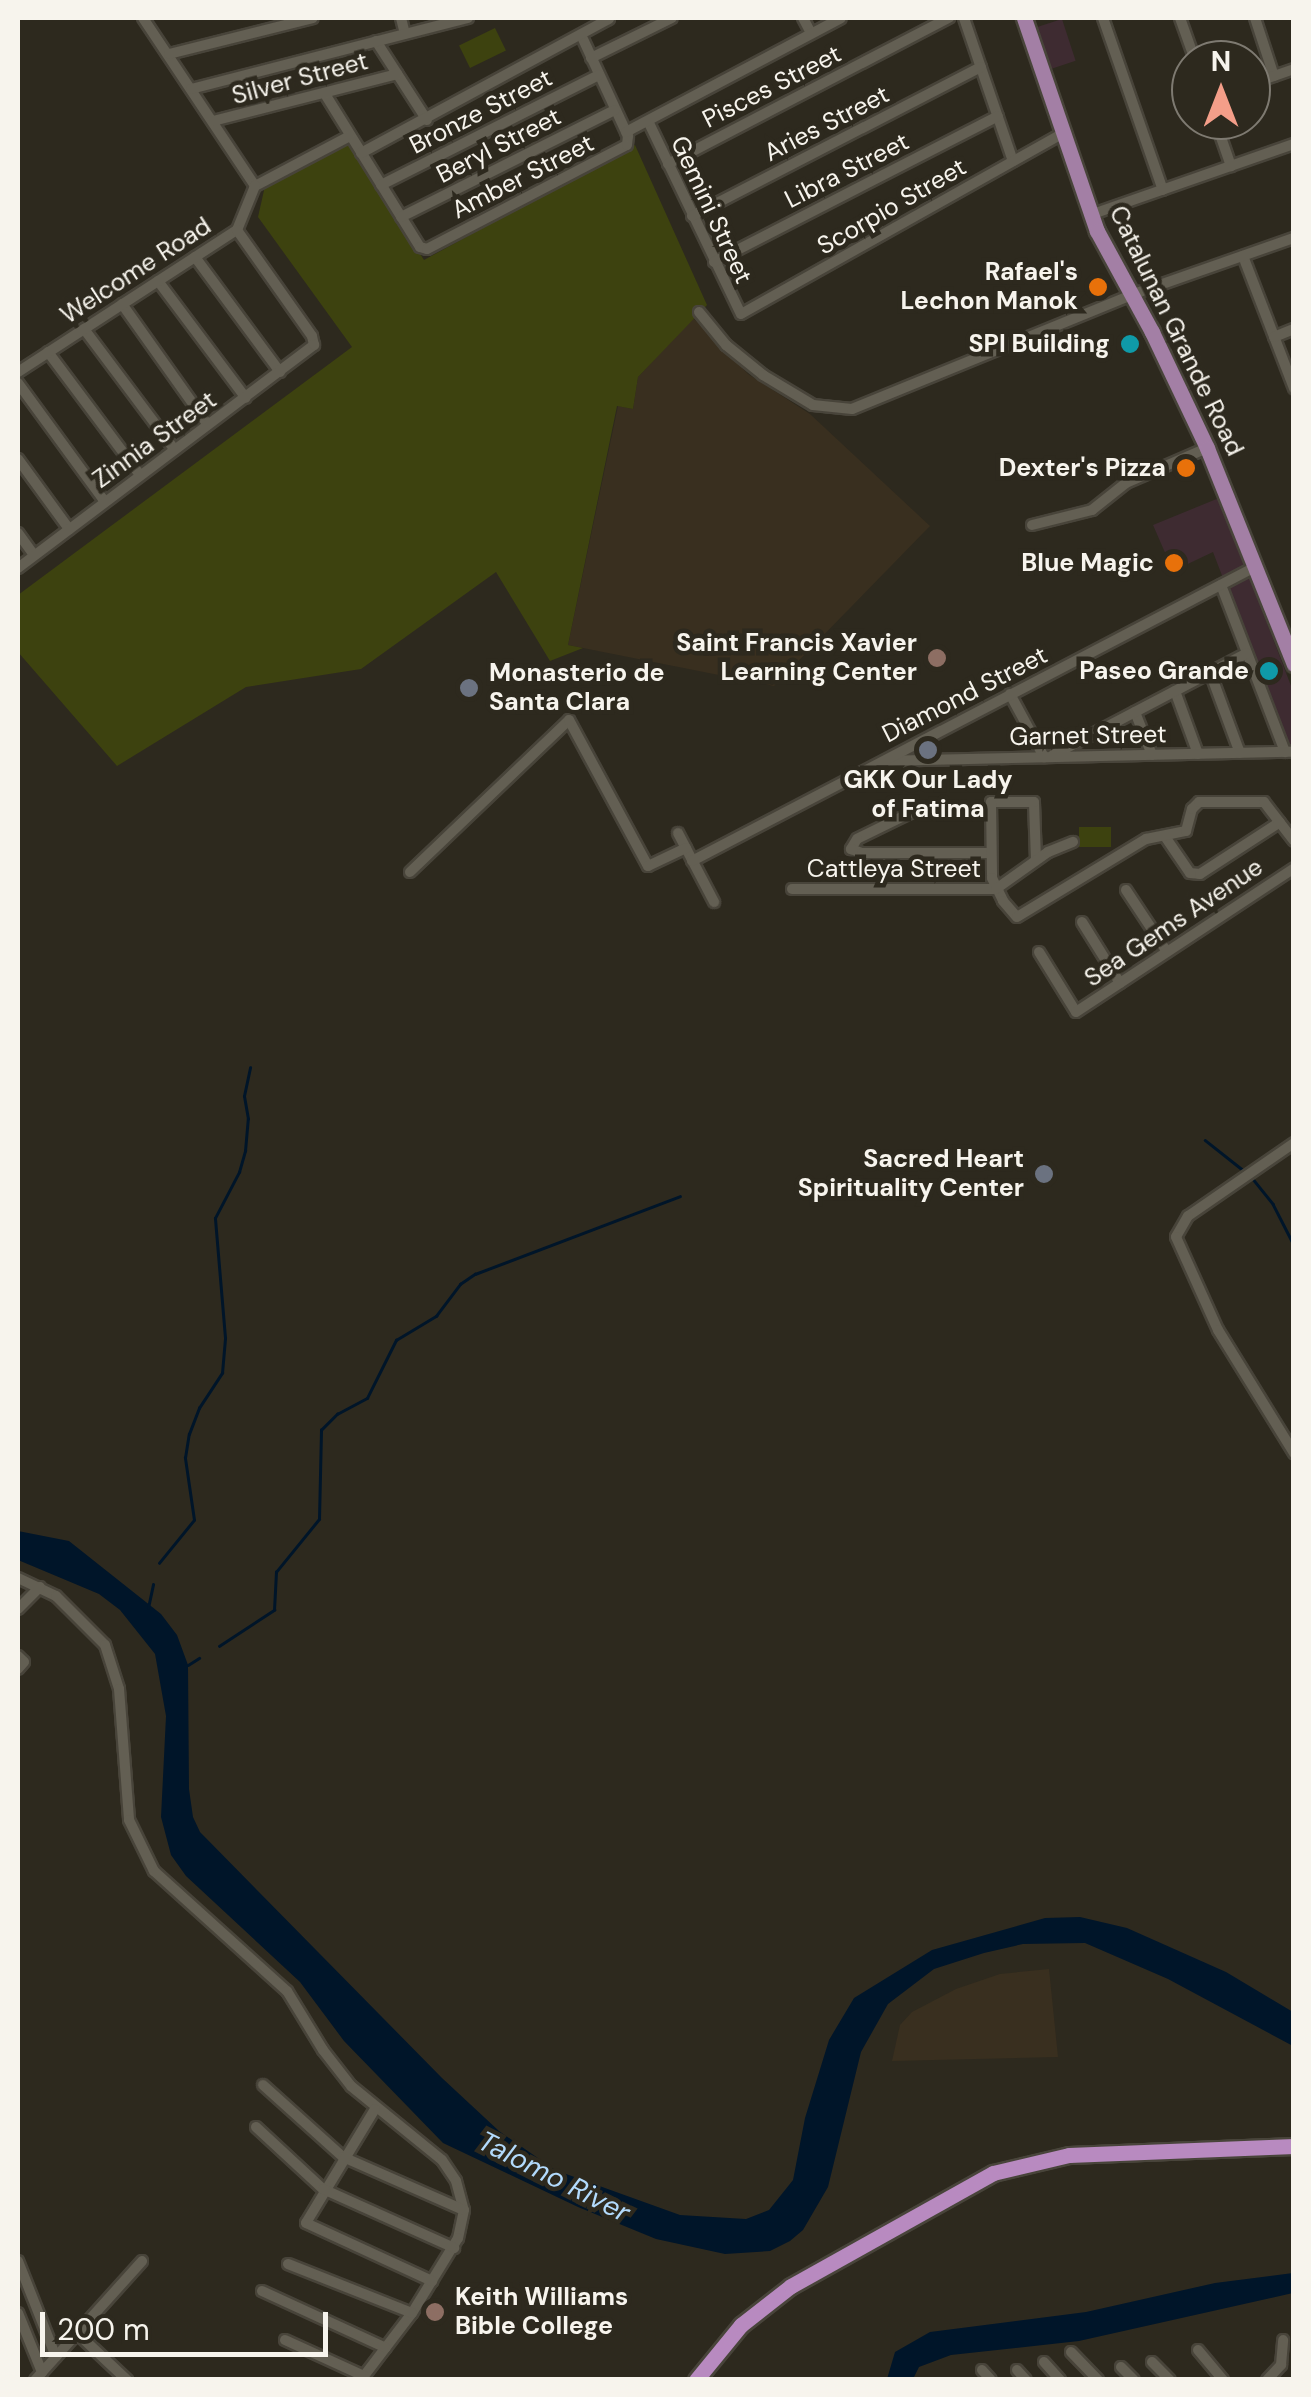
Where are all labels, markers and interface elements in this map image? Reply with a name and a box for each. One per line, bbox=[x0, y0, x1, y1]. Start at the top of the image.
street label: Pisces Street bbox=[698, 39, 846, 135]
north arrow bbox=[1171, 40, 1271, 140]
text: N bbox=[1211, 43, 1231, 80]
street label: Silver Street bbox=[229, 46, 371, 112]
street label: Bronze Street bbox=[405, 63, 557, 161]
street label: Aries Street bbox=[760, 80, 894, 168]
street label: Beryl Street bbox=[432, 102, 566, 190]
street label: Libra Street bbox=[780, 127, 914, 215]
street label: Amber Street bbox=[447, 128, 599, 226]
street label: Gemini Street bbox=[664, 131, 758, 289]
street label: Scorpio Street bbox=[812, 152, 972, 262]
street label: Catalunan Grande Road bbox=[1102, 201, 1250, 461]
street label: Welcome Road bbox=[55, 211, 217, 331]
place label: Rafael's Lechon Manok bbox=[900, 258, 1078, 317]
marker: Rafael's Lechon Manok bbox=[1087, 276, 1109, 298]
place label: SPI Building bbox=[968, 329, 1110, 359]
marker: SPI Building bbox=[1119, 333, 1141, 355]
street label: Zinnia Street bbox=[87, 385, 223, 495]
place label: Dexter's Pizza bbox=[999, 453, 1166, 483]
marker: Dexter's Pizza bbox=[1175, 457, 1197, 479]
place label: Blue Magic bbox=[1021, 548, 1154, 578]
marker: Blue Magic bbox=[1163, 552, 1185, 574]
place label: Saint Francis Xavier Learning Center bbox=[676, 629, 917, 688]
street label: Diamond Street bbox=[877, 640, 1053, 750]
marker: Saint Francis Xavier Learning Center bbox=[926, 647, 948, 669]
place label: Paseo Grande bbox=[1079, 656, 1249, 686]
place label: Monasterio de Santa Clara bbox=[489, 659, 665, 718]
marker: Paseo Grande bbox=[1258, 660, 1280, 682]
marker: Monasterio de Santa Clara bbox=[458, 677, 480, 699]
street label: Garnet Street bbox=[1009, 720, 1167, 752]
marker: GKK Our Lady of Fatima bbox=[917, 739, 939, 761]
place label: GKK Our Lady of Fatima bbox=[843, 766, 1013, 825]
street label: Sea Gems Avenue bbox=[1079, 852, 1269, 994]
street label: Cattleya Street bbox=[807, 854, 981, 884]
place label: Sacred Heart Spirituality Center bbox=[798, 1145, 1024, 1204]
marker: Sacred Heart Spirituality Center bbox=[1033, 1163, 1055, 1185]
water label: Talomo River bbox=[472, 2124, 636, 2230]
place label: Keith Williams Bible College bbox=[455, 2283, 628, 2342]
scale bar bbox=[45, 2292, 332, 2354]
marker: Keith Williams Bible College bbox=[424, 2301, 446, 2323]
text: 200 m bbox=[57, 2310, 150, 2349]

